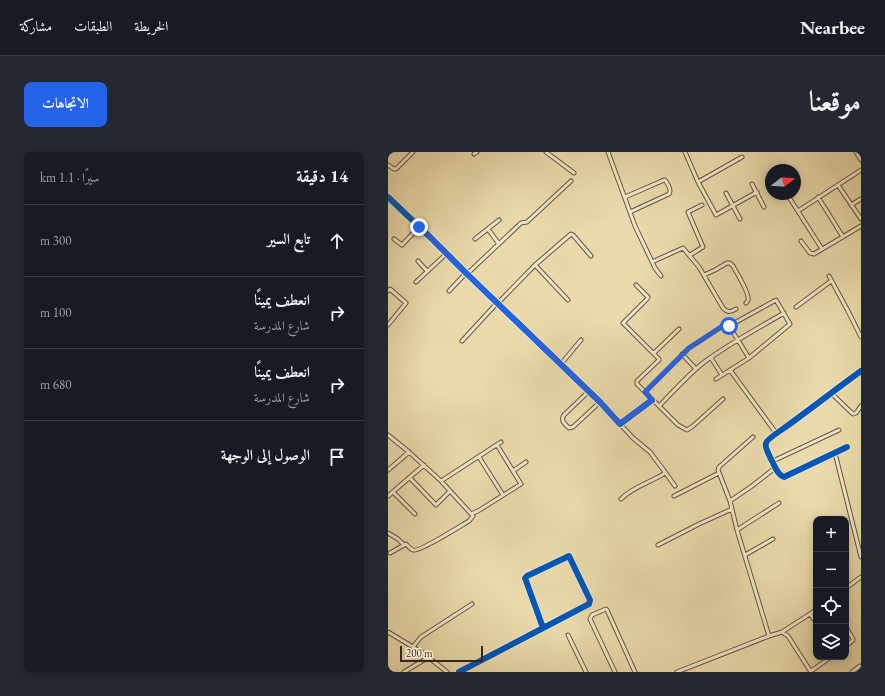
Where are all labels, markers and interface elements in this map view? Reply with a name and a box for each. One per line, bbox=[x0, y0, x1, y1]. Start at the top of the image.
text: Nearbee bbox=[800, 15, 865, 40]
text: مشاركة bbox=[20, 17, 52, 35]
text: الطبقات bbox=[74, 17, 112, 35]
text: الخريطة bbox=[134, 17, 168, 35]
button: الاتجاهات bbox=[24, 82, 107, 127]
text: موقعنا bbox=[809, 83, 861, 119]
north arrow bbox=[765, 164, 801, 200]
text: 14 دقيقة bbox=[296, 165, 348, 187]
text: سيرًا · 1.1 km bbox=[40, 169, 99, 186]
route end bbox=[410, 218, 428, 236]
text: تابع السير bbox=[267, 229, 310, 248]
icon: ahead bbox=[326, 230, 348, 252]
text: 300 m bbox=[40, 232, 71, 249]
text: انعطف يمينًا bbox=[254, 290, 310, 309]
icon: right bbox=[326, 302, 348, 324]
text: 100 m bbox=[40, 304, 71, 321]
text: شارع المدرسة bbox=[254, 317, 310, 334]
route start bbox=[720, 317, 738, 335]
text: انعطف يمينًا bbox=[254, 362, 310, 381]
icon: right bbox=[326, 374, 348, 396]
text: 680 m bbox=[40, 376, 71, 393]
text: شارع المدرسة bbox=[254, 389, 310, 406]
text: الوصول إلى الوجهة bbox=[221, 445, 310, 464]
icon: arrive bbox=[326, 446, 348, 468]
map controls bbox=[813, 516, 849, 660]
button: + bbox=[813, 516, 849, 552]
button: − bbox=[813, 552, 849, 588]
button: locate bbox=[813, 588, 849, 624]
button: layers bbox=[813, 624, 849, 660]
scale bar bbox=[400, 644, 483, 663]
text: 200 m bbox=[406, 646, 433, 660]

